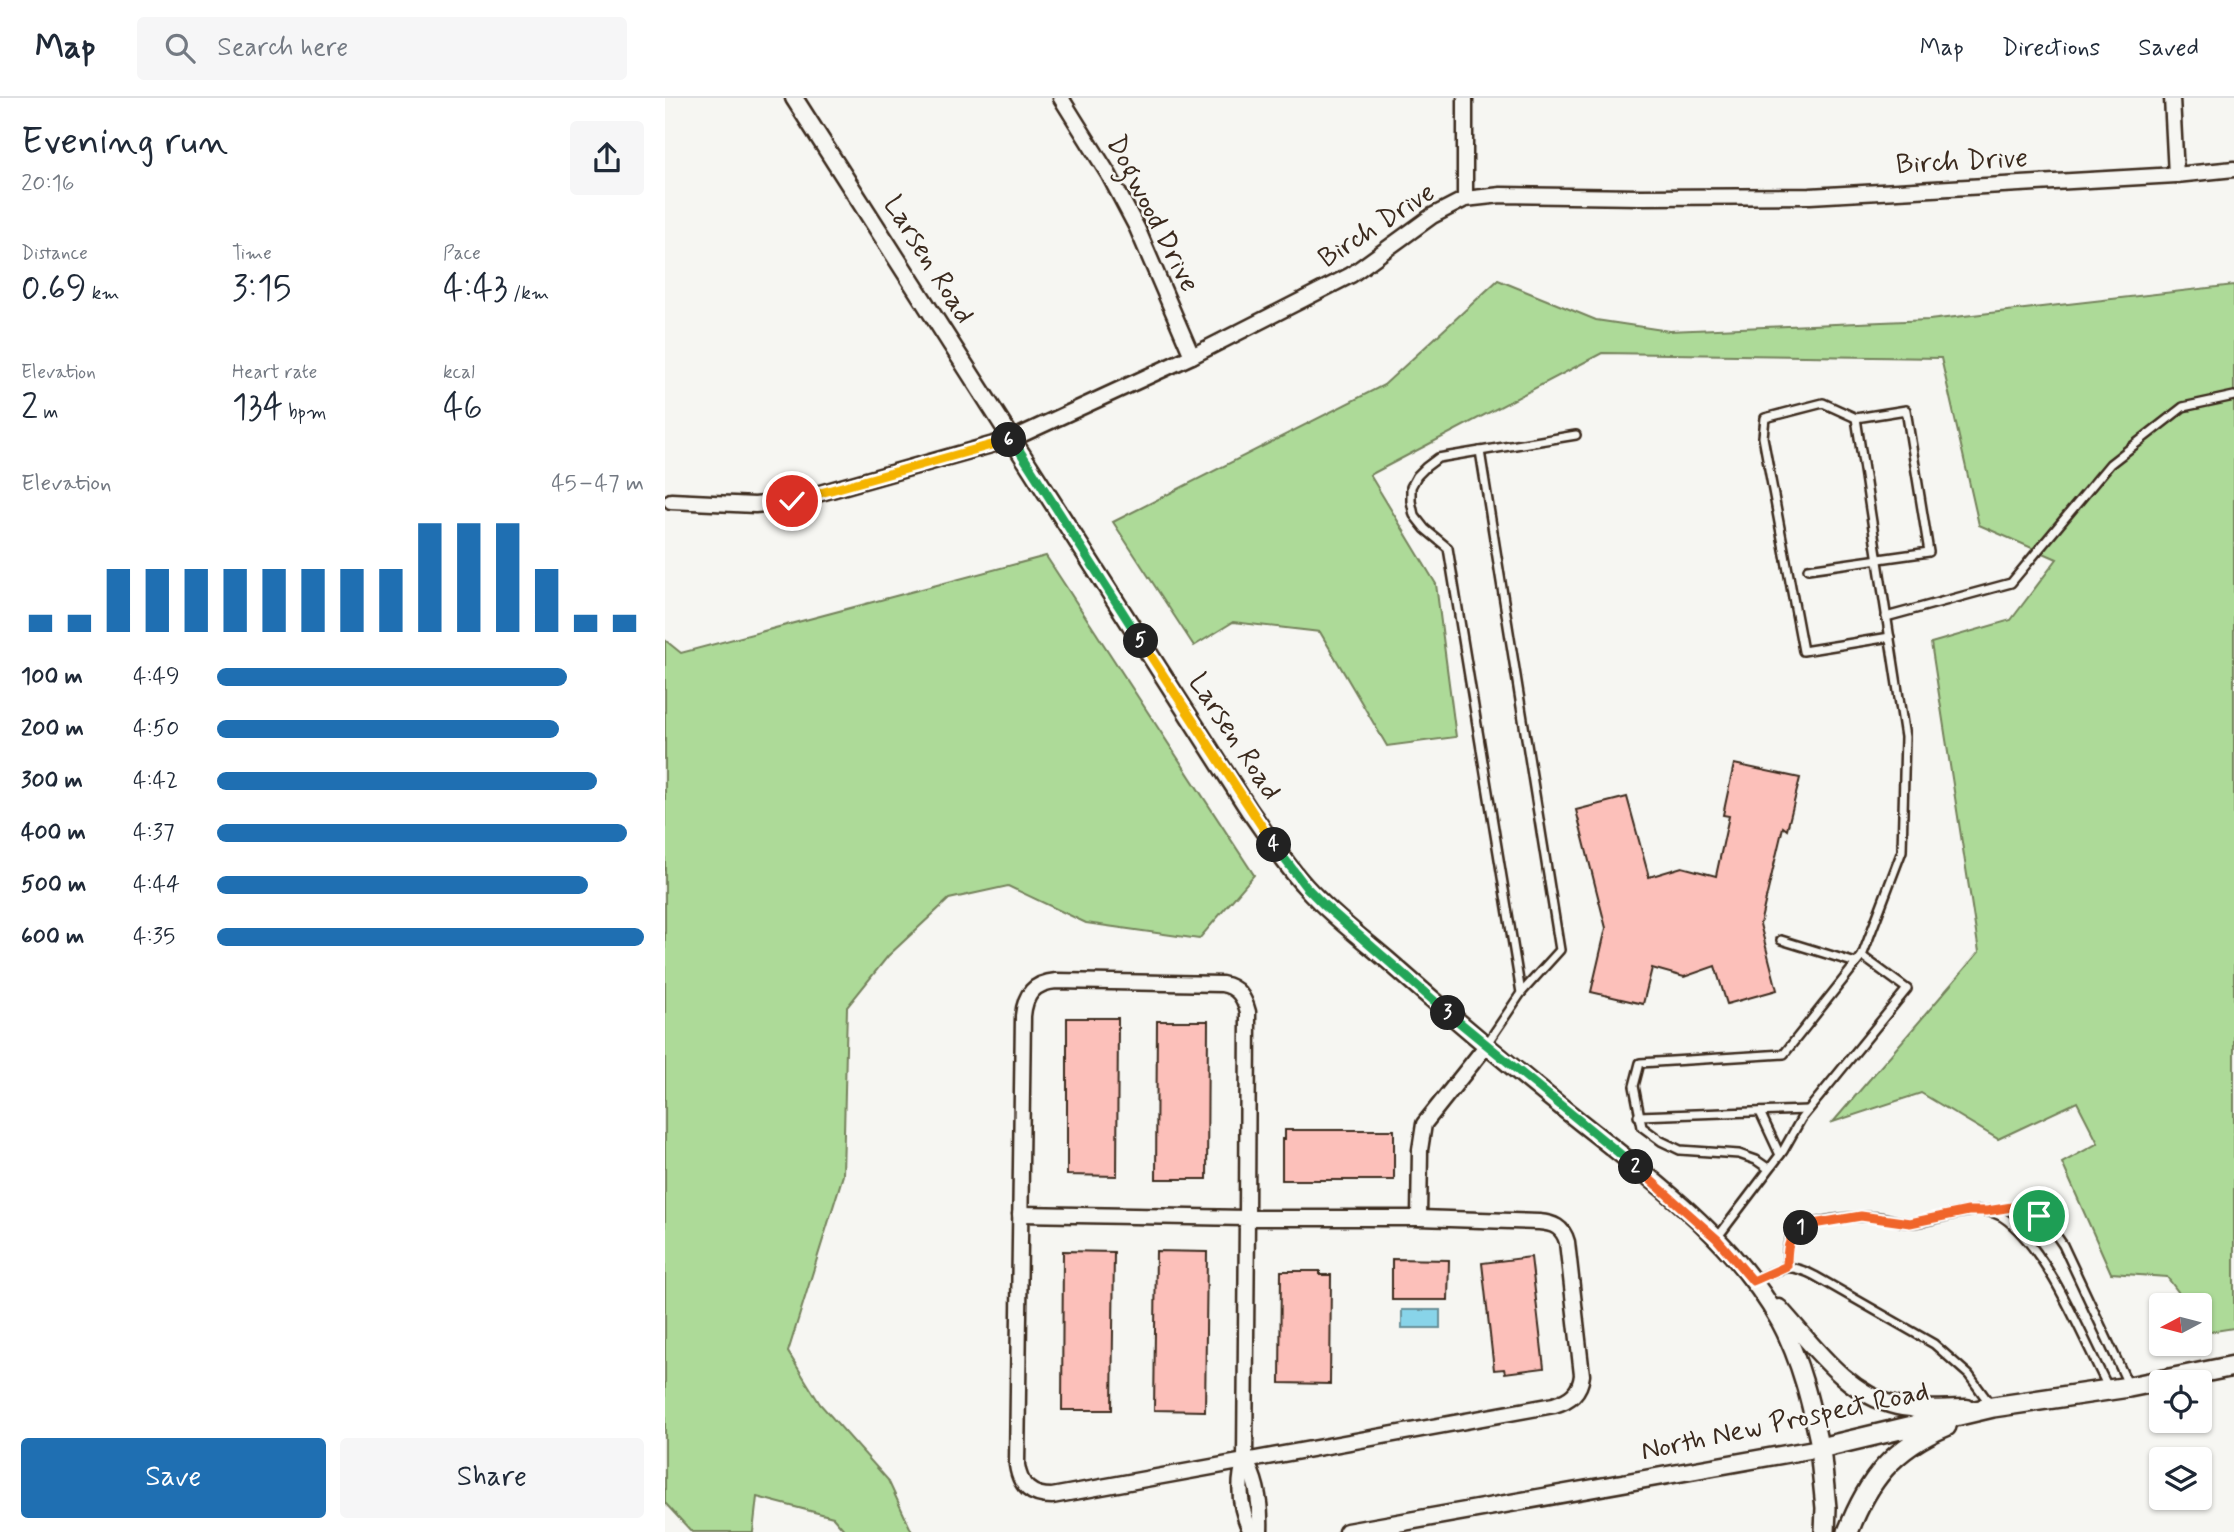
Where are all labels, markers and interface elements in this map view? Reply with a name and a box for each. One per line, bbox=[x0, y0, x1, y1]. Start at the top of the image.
search box bbox=[137, 17, 627, 80]
text: Map bbox=[35, 26, 95, 70]
icon: search bbox=[161, 29, 199, 67]
text: Search here bbox=[217, 31, 348, 65]
text: Map bbox=[1920, 33, 1964, 64]
text: Directions bbox=[2002, 33, 2100, 64]
text: Saved bbox=[2138, 33, 2199, 64]
text: Evening run bbox=[21, 118, 228, 167]
button: share bbox=[570, 121, 644, 195]
street label: Dogwood Drive bbox=[1094, 129, 1207, 300]
street label: Birch Drive bbox=[1895, 140, 2029, 184]
text: 20:16 bbox=[21, 169, 75, 199]
street label: Birch Drive bbox=[1311, 174, 1443, 278]
street label: Larsen Road bbox=[874, 189, 982, 331]
text: Distance bbox=[21, 241, 88, 266]
text: Time bbox=[232, 241, 272, 266]
text: Pace bbox=[443, 241, 481, 266]
text: 0.69 bbox=[21, 266, 87, 312]
text: 3:15 bbox=[232, 266, 291, 312]
text: 4:43 bbox=[443, 266, 508, 312]
text: km bbox=[87, 281, 120, 306]
text: /km bbox=[508, 281, 549, 306]
text: Elevation bbox=[21, 360, 96, 385]
text: Heart rate bbox=[232, 360, 317, 385]
text: kcal bbox=[443, 360, 475, 385]
text: 2 bbox=[21, 385, 38, 431]
text: 134 bbox=[232, 385, 283, 431]
text: 46 bbox=[443, 385, 483, 431]
text: m bbox=[38, 400, 58, 425]
text: bpm bbox=[283, 400, 326, 425]
pin: 6 bbox=[991, 422, 1027, 458]
text: 6 bbox=[1004, 427, 1013, 452]
text: Elevation bbox=[21, 469, 112, 499]
text: 45–47 m bbox=[551, 469, 644, 499]
pin bbox=[762, 471, 822, 531]
icon: check bbox=[773, 482, 811, 520]
pin: 5 bbox=[1123, 624, 1159, 658]
text: 5 bbox=[1135, 628, 1146, 653]
text: 100 m bbox=[21, 662, 83, 692]
text: 4:49 bbox=[133, 662, 180, 692]
street label: Larsen Road bbox=[1179, 666, 1289, 808]
text: 200 m bbox=[21, 714, 84, 744]
text: 4:50 bbox=[133, 714, 179, 744]
text: 300 m bbox=[21, 766, 83, 796]
text: 4:42 bbox=[133, 766, 178, 796]
text: 400 m bbox=[21, 818, 86, 848]
text: 4:37 bbox=[133, 818, 175, 848]
pin: 4 bbox=[1257, 828, 1291, 862]
text: 4 bbox=[1268, 832, 1279, 857]
text: 500 m bbox=[21, 870, 86, 900]
text: 4:44 bbox=[133, 870, 180, 900]
text: 600 m bbox=[21, 922, 84, 952]
text: 4:35 bbox=[133, 922, 175, 952]
pin: 3 bbox=[1431, 996, 1465, 1030]
text: 3 bbox=[1443, 1000, 1452, 1025]
pin: 2 bbox=[1619, 1150, 1653, 1184]
text: 2 bbox=[1631, 1154, 1640, 1179]
pin bbox=[2009, 1186, 2069, 1246]
icon: arrive bbox=[2020, 1197, 2058, 1235]
pin: 1 bbox=[1783, 1210, 1819, 1246]
text: 1 bbox=[1796, 1215, 1805, 1240]
north arrow bbox=[2149, 1293, 2212, 1356]
map controls bbox=[2149, 1293, 2212, 1510]
button: locate bbox=[2149, 1370, 2212, 1433]
street label: North New Prospect Road bbox=[1638, 1373, 1932, 1471]
button: Save bbox=[21, 1438, 326, 1518]
button: Share bbox=[340, 1438, 644, 1518]
button: layers bbox=[2149, 1447, 2212, 1510]

